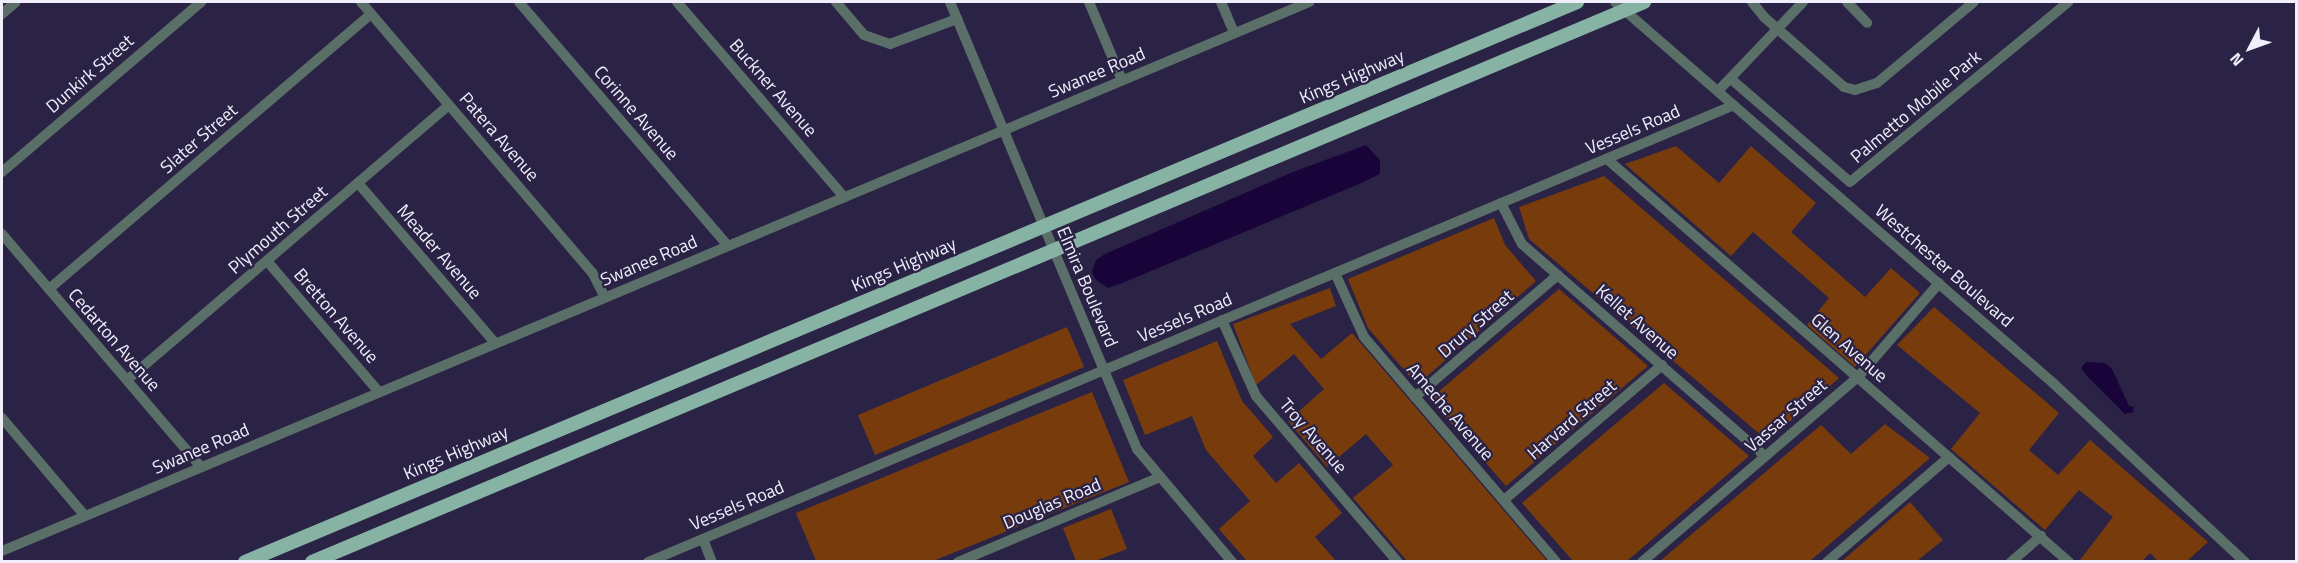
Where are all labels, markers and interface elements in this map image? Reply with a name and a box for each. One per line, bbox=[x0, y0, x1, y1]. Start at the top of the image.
north arrow bbox=[2220, 18, 2280, 78]
street label: Dunkirk Street bbox=[42, 30, 138, 118]
street label: Buckner Avenue bbox=[725, 35, 821, 141]
street label: Swanee Road bbox=[1045, 43, 1149, 103]
street label: Kings Highway bbox=[1296, 45, 1408, 109]
street label: Palmetto Mobile Park bbox=[1846, 46, 1986, 168]
text: N bbox=[2224, 48, 2249, 72]
street label: Corinne Avenue bbox=[589, 61, 683, 165]
street label: Patera Avenue bbox=[455, 88, 543, 186]
street label: Slater Street bbox=[156, 100, 242, 178]
street label: Vessels Road bbox=[1583, 100, 1683, 160]
street label: Plymouth Street bbox=[224, 181, 332, 279]
street label: Meader Avenue bbox=[392, 200, 486, 304]
street label: Westchester Boulevard bbox=[1870, 200, 2018, 332]
street label: Elmira Boulevard bbox=[1052, 224, 1122, 350]
street label: Swanee Road bbox=[597, 231, 701, 291]
street label: Kings Highway bbox=[848, 233, 960, 297]
street label: Bretton Avenue bbox=[289, 264, 383, 368]
street label: Kellet Avenue bbox=[1591, 280, 1683, 364]
street label: Cedarton Avenue bbox=[63, 284, 165, 396]
street label: Drury Street bbox=[1434, 285, 1518, 363]
street label: Vessels Road bbox=[1135, 288, 1235, 348]
street label: Glen Avenue bbox=[1806, 309, 1892, 387]
street label: Ameche Avenue bbox=[1402, 359, 1498, 465]
street label: Vassar Street bbox=[1741, 375, 1831, 457]
street label: Harvard Street bbox=[1523, 376, 1621, 464]
street label: Troy Avenue bbox=[1275, 394, 1351, 478]
street label: Swanee Road bbox=[149, 419, 253, 479]
street label: Kings Highway bbox=[400, 421, 512, 485]
street label: Douglas Road bbox=[1000, 474, 1104, 534]
street label: Vessels Road bbox=[687, 476, 787, 536]

